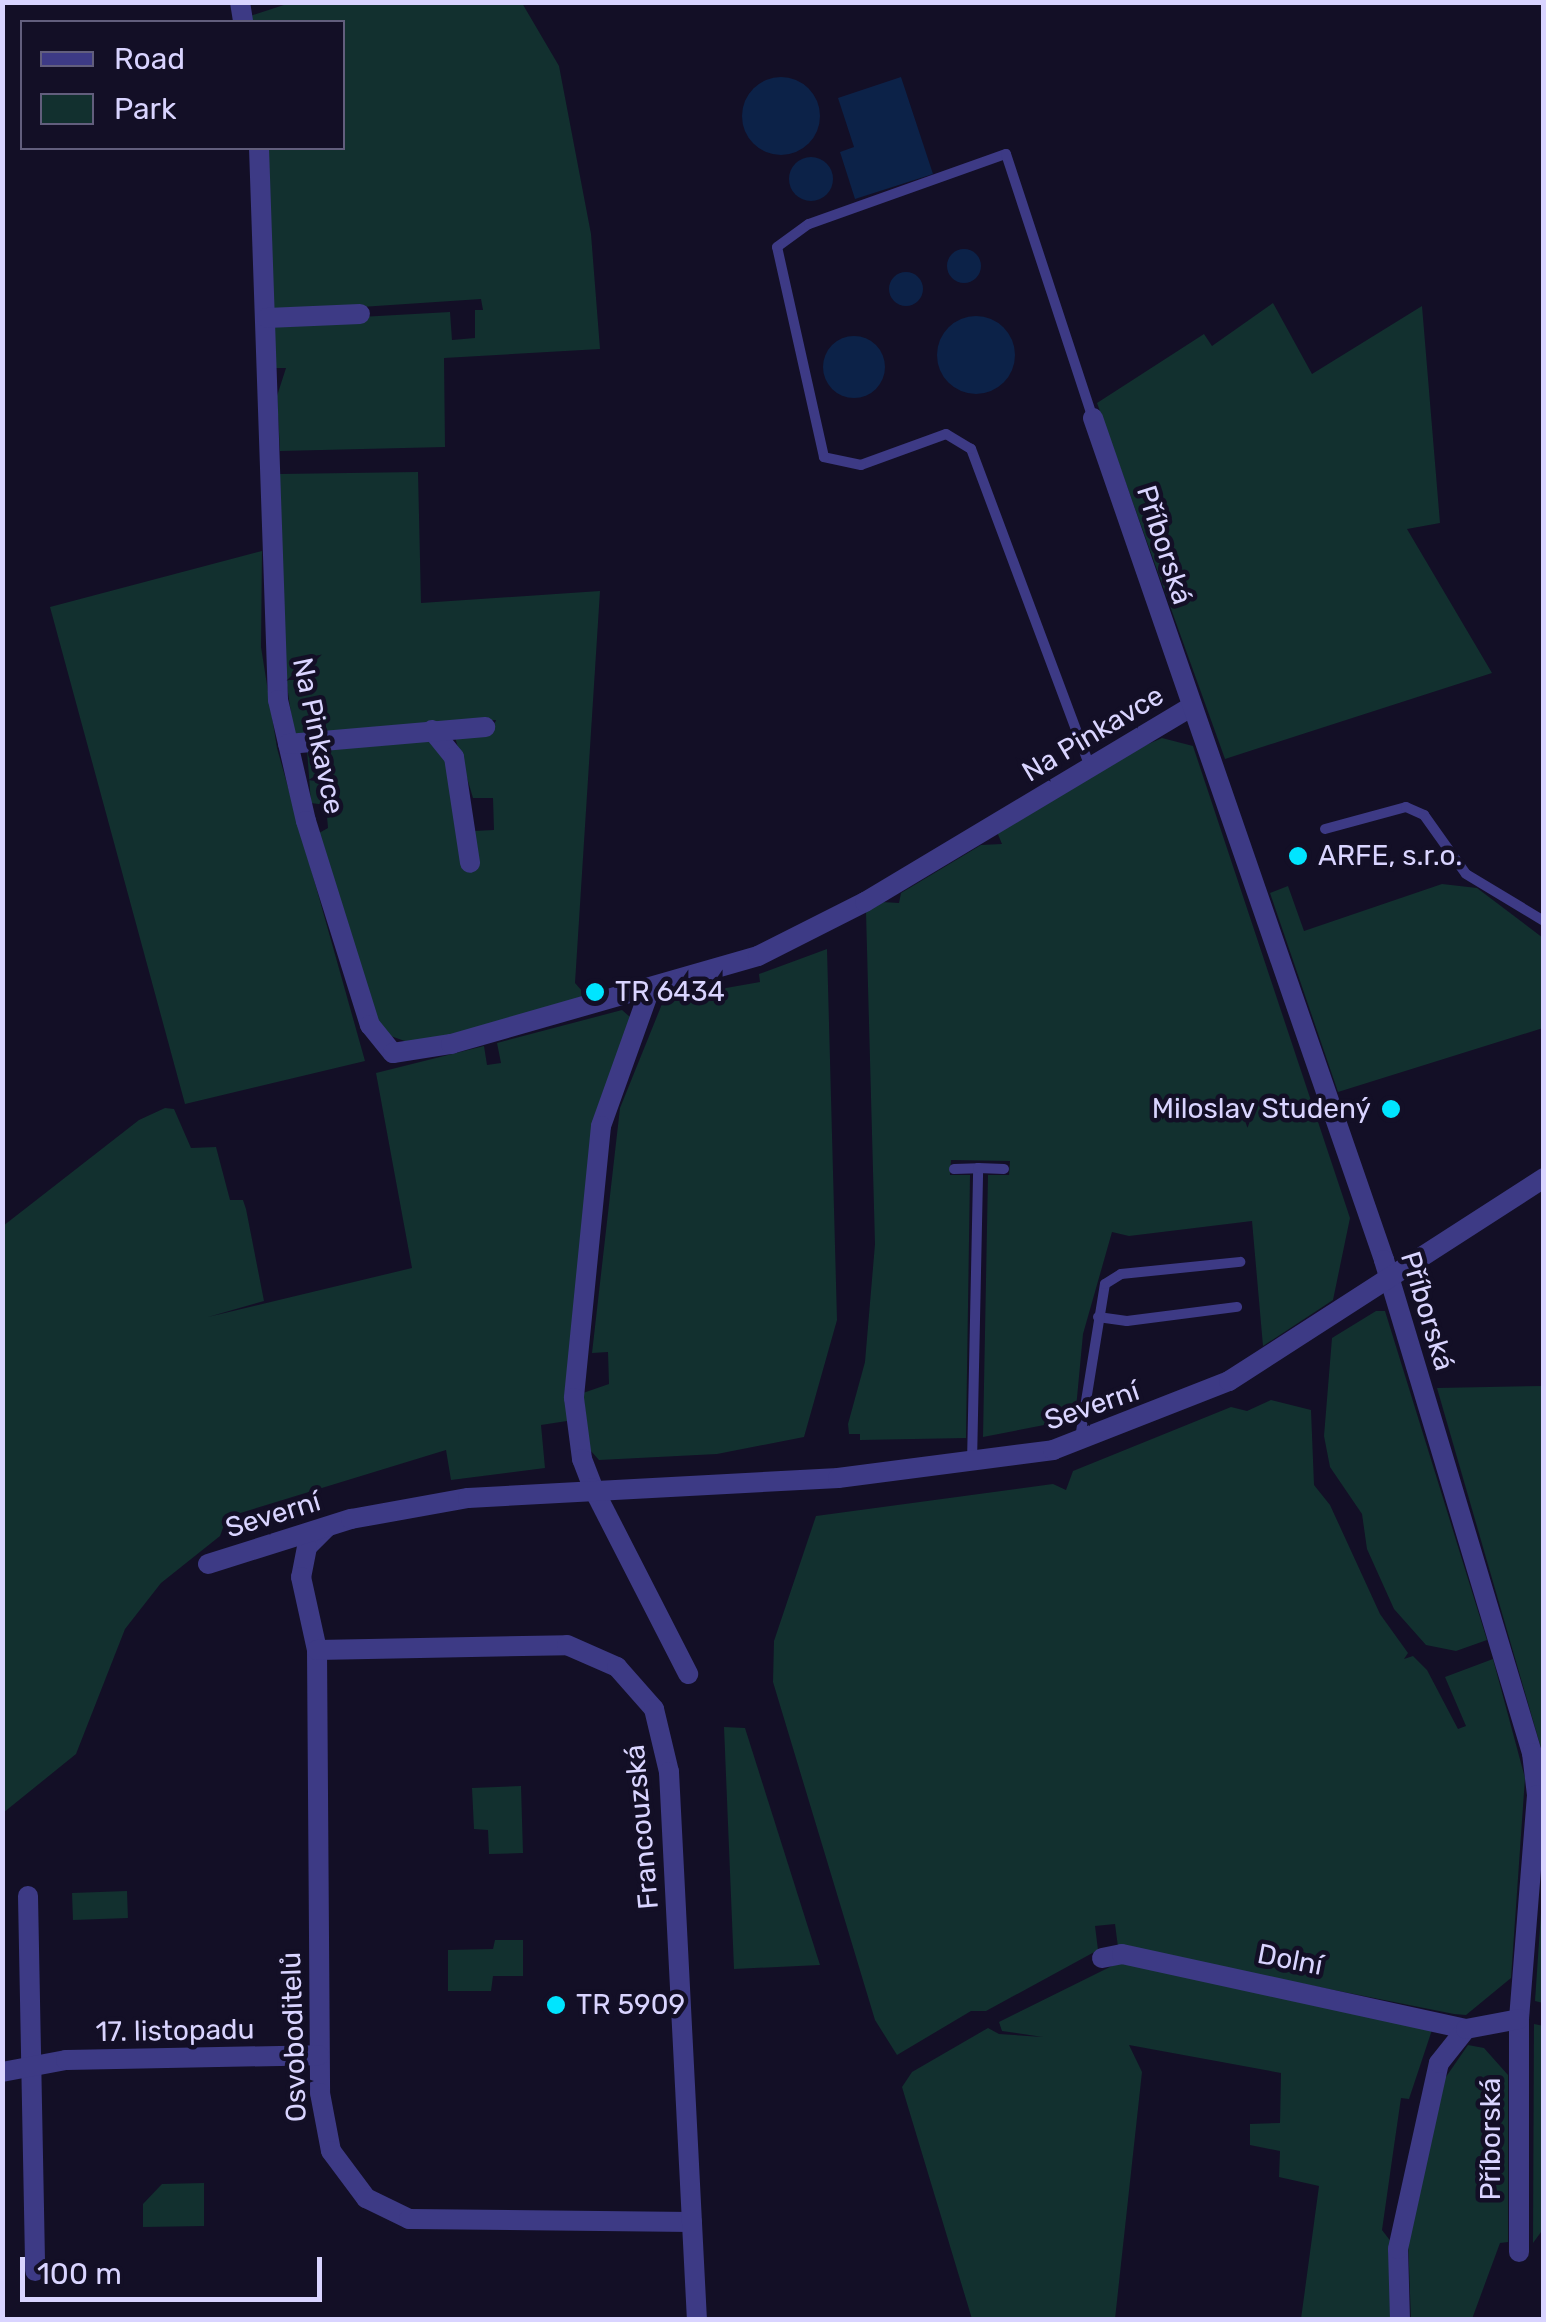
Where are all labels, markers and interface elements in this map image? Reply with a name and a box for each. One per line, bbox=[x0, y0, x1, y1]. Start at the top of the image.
legend bbox=[20, 20, 345, 150]
text: Road bbox=[114, 41, 185, 77]
text: Park bbox=[114, 91, 176, 127]
street label: Příborská bbox=[1129, 481, 1199, 609]
street label: Na Pinkavce bbox=[285, 655, 351, 817]
street label: Na Pinkavce bbox=[1016, 679, 1170, 789]
place label: ARFE, s.r.o. bbox=[1318, 839, 1462, 873]
marker: ARFE, s.r.o. bbox=[1287, 845, 1309, 867]
place label: TR 6434 bbox=[615, 975, 725, 1009]
marker: TR 6434 bbox=[584, 981, 606, 1003]
place label: Miloslav Studený bbox=[1151, 1092, 1371, 1126]
marker: Miloslav Studený bbox=[1380, 1098, 1402, 1120]
street label: Příborská bbox=[1393, 1247, 1461, 1375]
street label: Severní bbox=[1040, 1374, 1144, 1438]
street label: Severní bbox=[221, 1485, 325, 1545]
street label: Francouzská bbox=[618, 1743, 666, 1911]
street label: Dolní bbox=[1254, 1937, 1326, 1983]
street label: Osvoboditelů bbox=[274, 1951, 314, 2123]
place label: TR 5909 bbox=[576, 1988, 685, 2022]
marker: TR 5909 bbox=[545, 1994, 567, 2016]
street label: 17. listopadu bbox=[95, 2013, 255, 2049]
street label: Příborská bbox=[1474, 2078, 1508, 2200]
scale bar bbox=[25, 2237, 328, 2299]
text: 100 m bbox=[37, 2256, 122, 2292]

